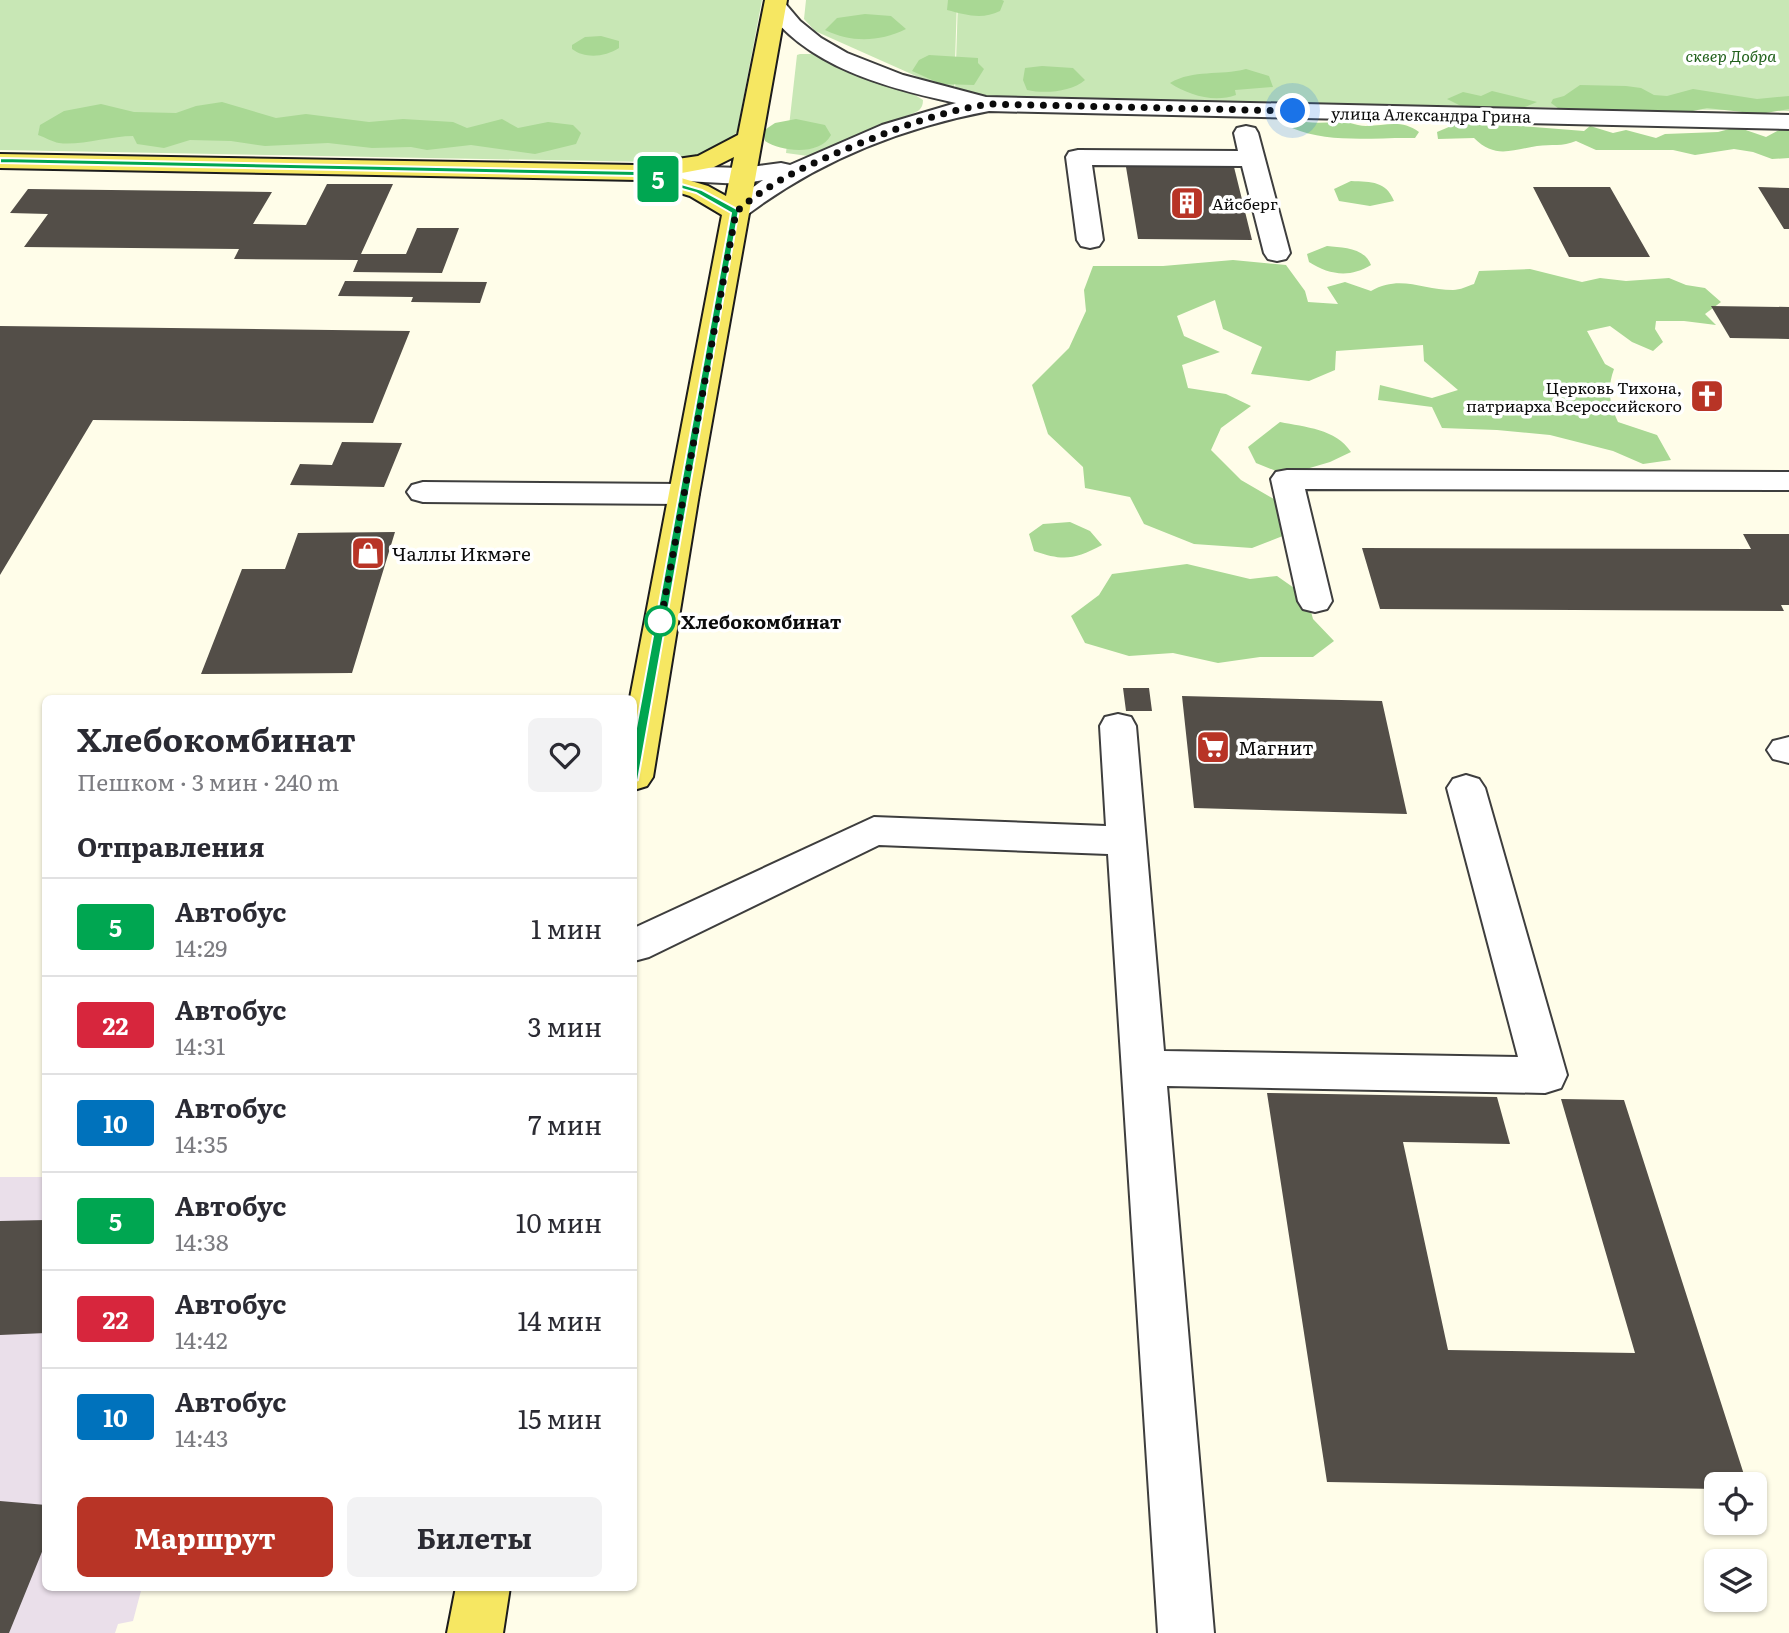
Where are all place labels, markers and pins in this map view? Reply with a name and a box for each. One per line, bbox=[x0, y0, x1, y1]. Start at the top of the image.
building icon: Айсберг bbox=[1168, 184, 1206, 222]
place label: Айсберг bbox=[1212, 191, 1278, 215]
place label: Церковь Тихона, патриарха Всероссийского bbox=[1466, 375, 1682, 417]
church icon: Церковь Тихона, патриарха Всероссийского bbox=[1688, 377, 1726, 415]
shop icon: Чаллы Икмәге bbox=[349, 534, 387, 572]
place label: Чаллы Икмәге bbox=[392, 539, 531, 567]
marker: Хлебокомбинат bbox=[645, 606, 675, 636]
place label: Хлебокомбинат bbox=[681, 607, 842, 635]
supermarket icon: Магнит bbox=[1194, 728, 1232, 766]
place label: Магнит bbox=[1238, 733, 1314, 761]

